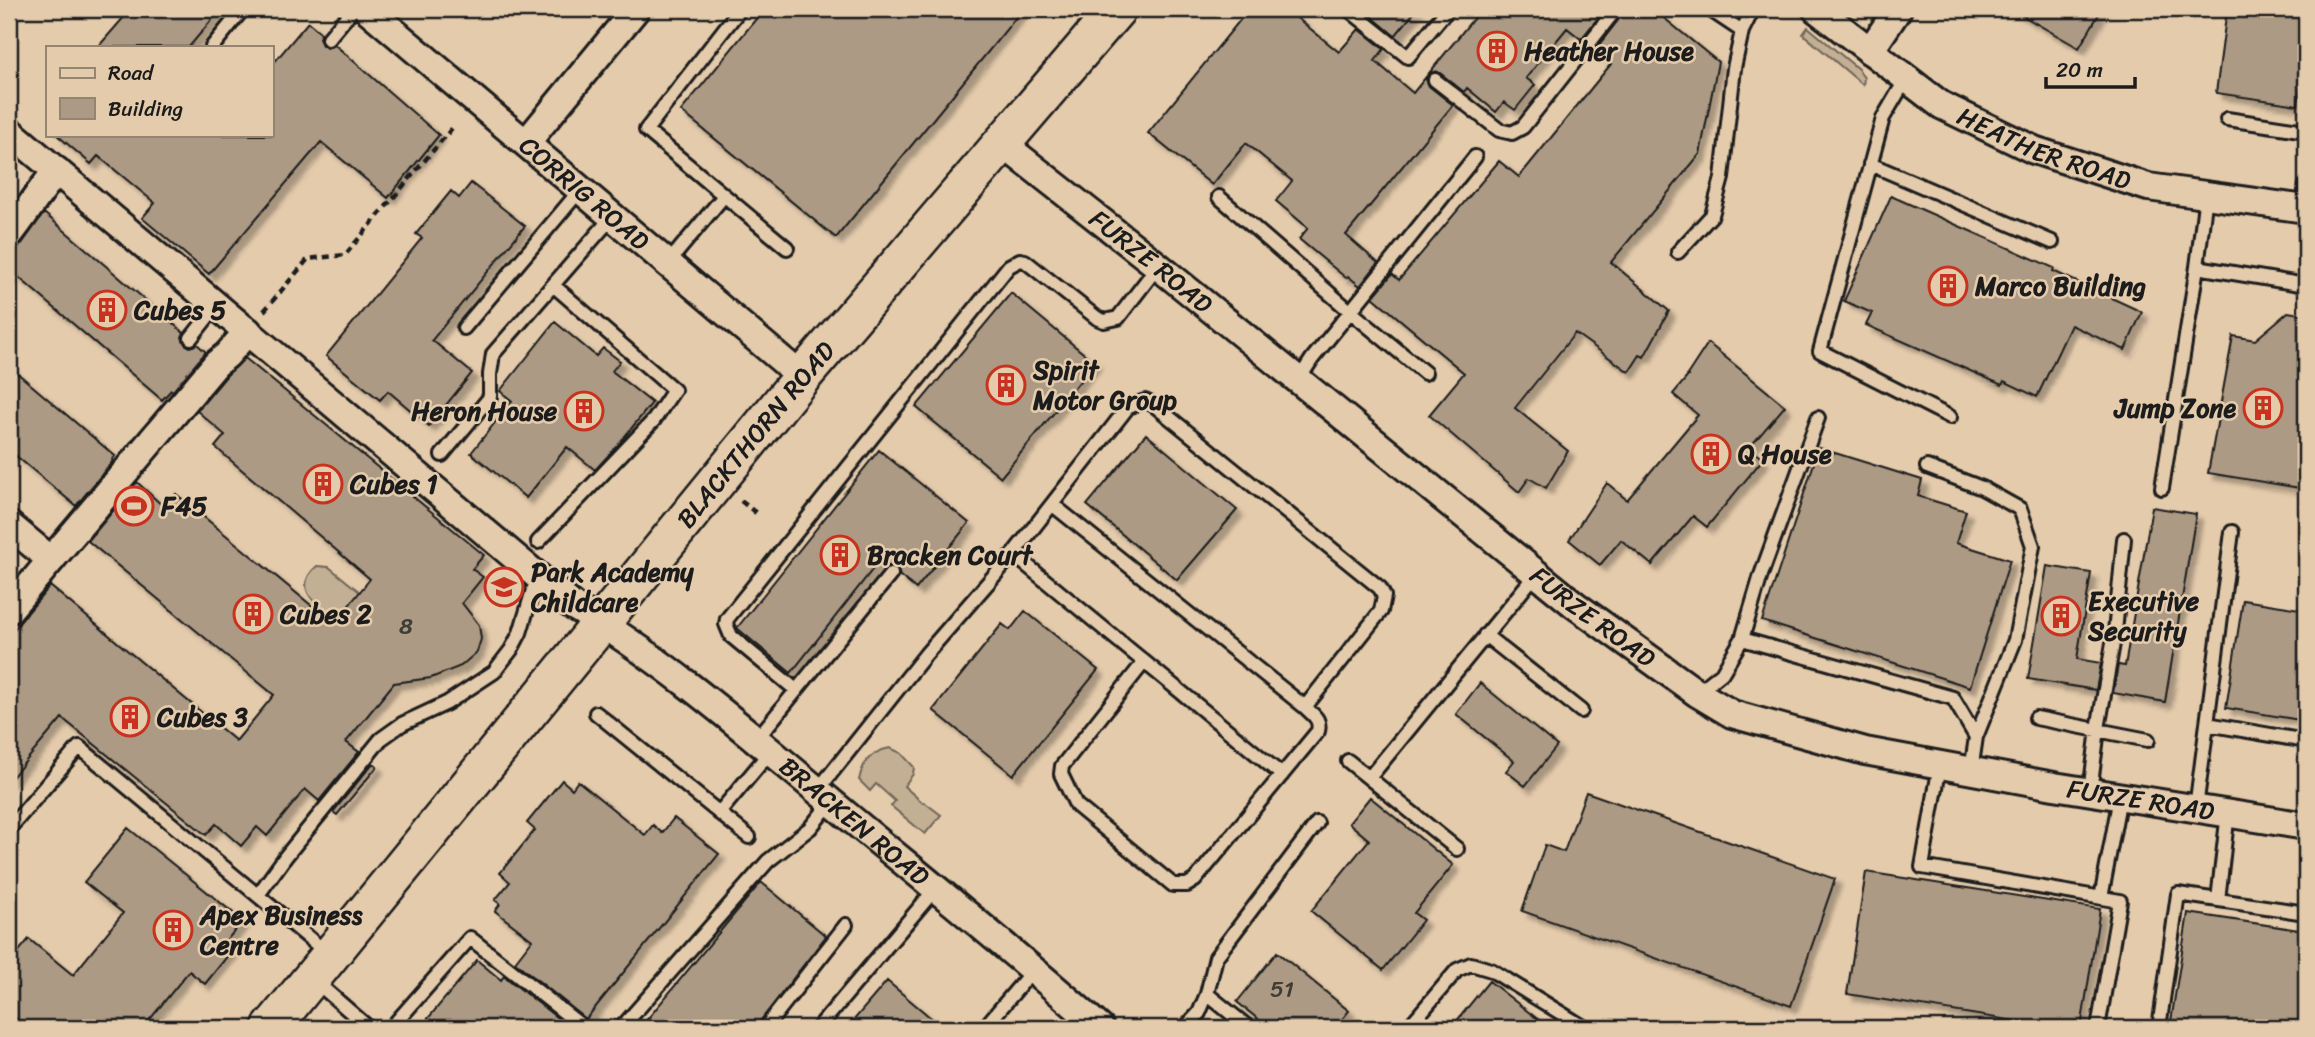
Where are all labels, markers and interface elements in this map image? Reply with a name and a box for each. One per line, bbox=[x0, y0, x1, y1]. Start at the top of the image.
place label: Heather House bbox=[1524, 28, 1694, 74]
building icon: Heather House bbox=[1476, 30, 1518, 72]
legend bbox=[46, 46, 273, 136]
scale bar bbox=[2046, 46, 2135, 90]
text: 20 m bbox=[2056, 51, 2103, 89]
text: Road bbox=[108, 54, 155, 92]
text: Building bbox=[108, 90, 184, 128]
street label: HEATHER ROAD bbox=[1949, 93, 2138, 203]
street label: CORRIG ROAD bbox=[508, 124, 661, 263]
street label: FURZE ROAD bbox=[1079, 197, 1224, 326]
place label: Marco Building bbox=[1974, 263, 2146, 309]
building icon: Marco Building bbox=[1927, 265, 1969, 307]
place label: Cubes 5 bbox=[133, 287, 227, 333]
building icon: Cubes 5 bbox=[86, 289, 128, 331]
street label: BLACKTHORN ROAD bbox=[664, 330, 847, 539]
place label: Spirit Motor Group bbox=[1032, 347, 1177, 423]
building icon: Spirit Motor Group bbox=[985, 364, 1027, 406]
place label: Jump Zone bbox=[2113, 385, 2236, 431]
building icon: Jump Zone bbox=[2242, 387, 2284, 429]
place label: Heron House bbox=[411, 388, 558, 434]
building icon: Heron House bbox=[563, 390, 605, 432]
place label: Q House bbox=[1738, 431, 1832, 477]
building icon: Q House bbox=[1690, 433, 1732, 475]
place label: Cubes 1 bbox=[349, 461, 438, 507]
building icon: Cubes 1 bbox=[302, 463, 344, 505]
place label: F45 bbox=[160, 483, 207, 529]
sports icon: F45 bbox=[113, 485, 155, 527]
place label: Bracken Court bbox=[867, 532, 1034, 578]
building icon: Bracken Court bbox=[819, 534, 861, 576]
place label: Park Academy Childcare bbox=[530, 549, 694, 625]
street label: FURZE ROAD bbox=[1519, 554, 1666, 680]
school or university icon: Park Academy Childcare bbox=[483, 566, 525, 608]
place label: Executive Security bbox=[2087, 578, 2200, 654]
place label: Cubes 2 bbox=[279, 591, 372, 637]
building icon: Cubes 2 bbox=[232, 593, 274, 635]
building icon: Executive Security bbox=[2040, 595, 2082, 637]
house number: 8 bbox=[399, 606, 413, 647]
place label: Cubes 3 bbox=[156, 694, 249, 740]
building icon: Cubes 3 bbox=[109, 696, 151, 738]
street label: BRACKEN ROAD bbox=[769, 745, 941, 898]
street label: FURZE ROAD bbox=[2064, 765, 2218, 834]
place label: Apex Business Centre bbox=[199, 892, 364, 968]
building icon: Apex Business Centre bbox=[152, 909, 194, 951]
house number: 51 bbox=[1270, 969, 1294, 1010]

